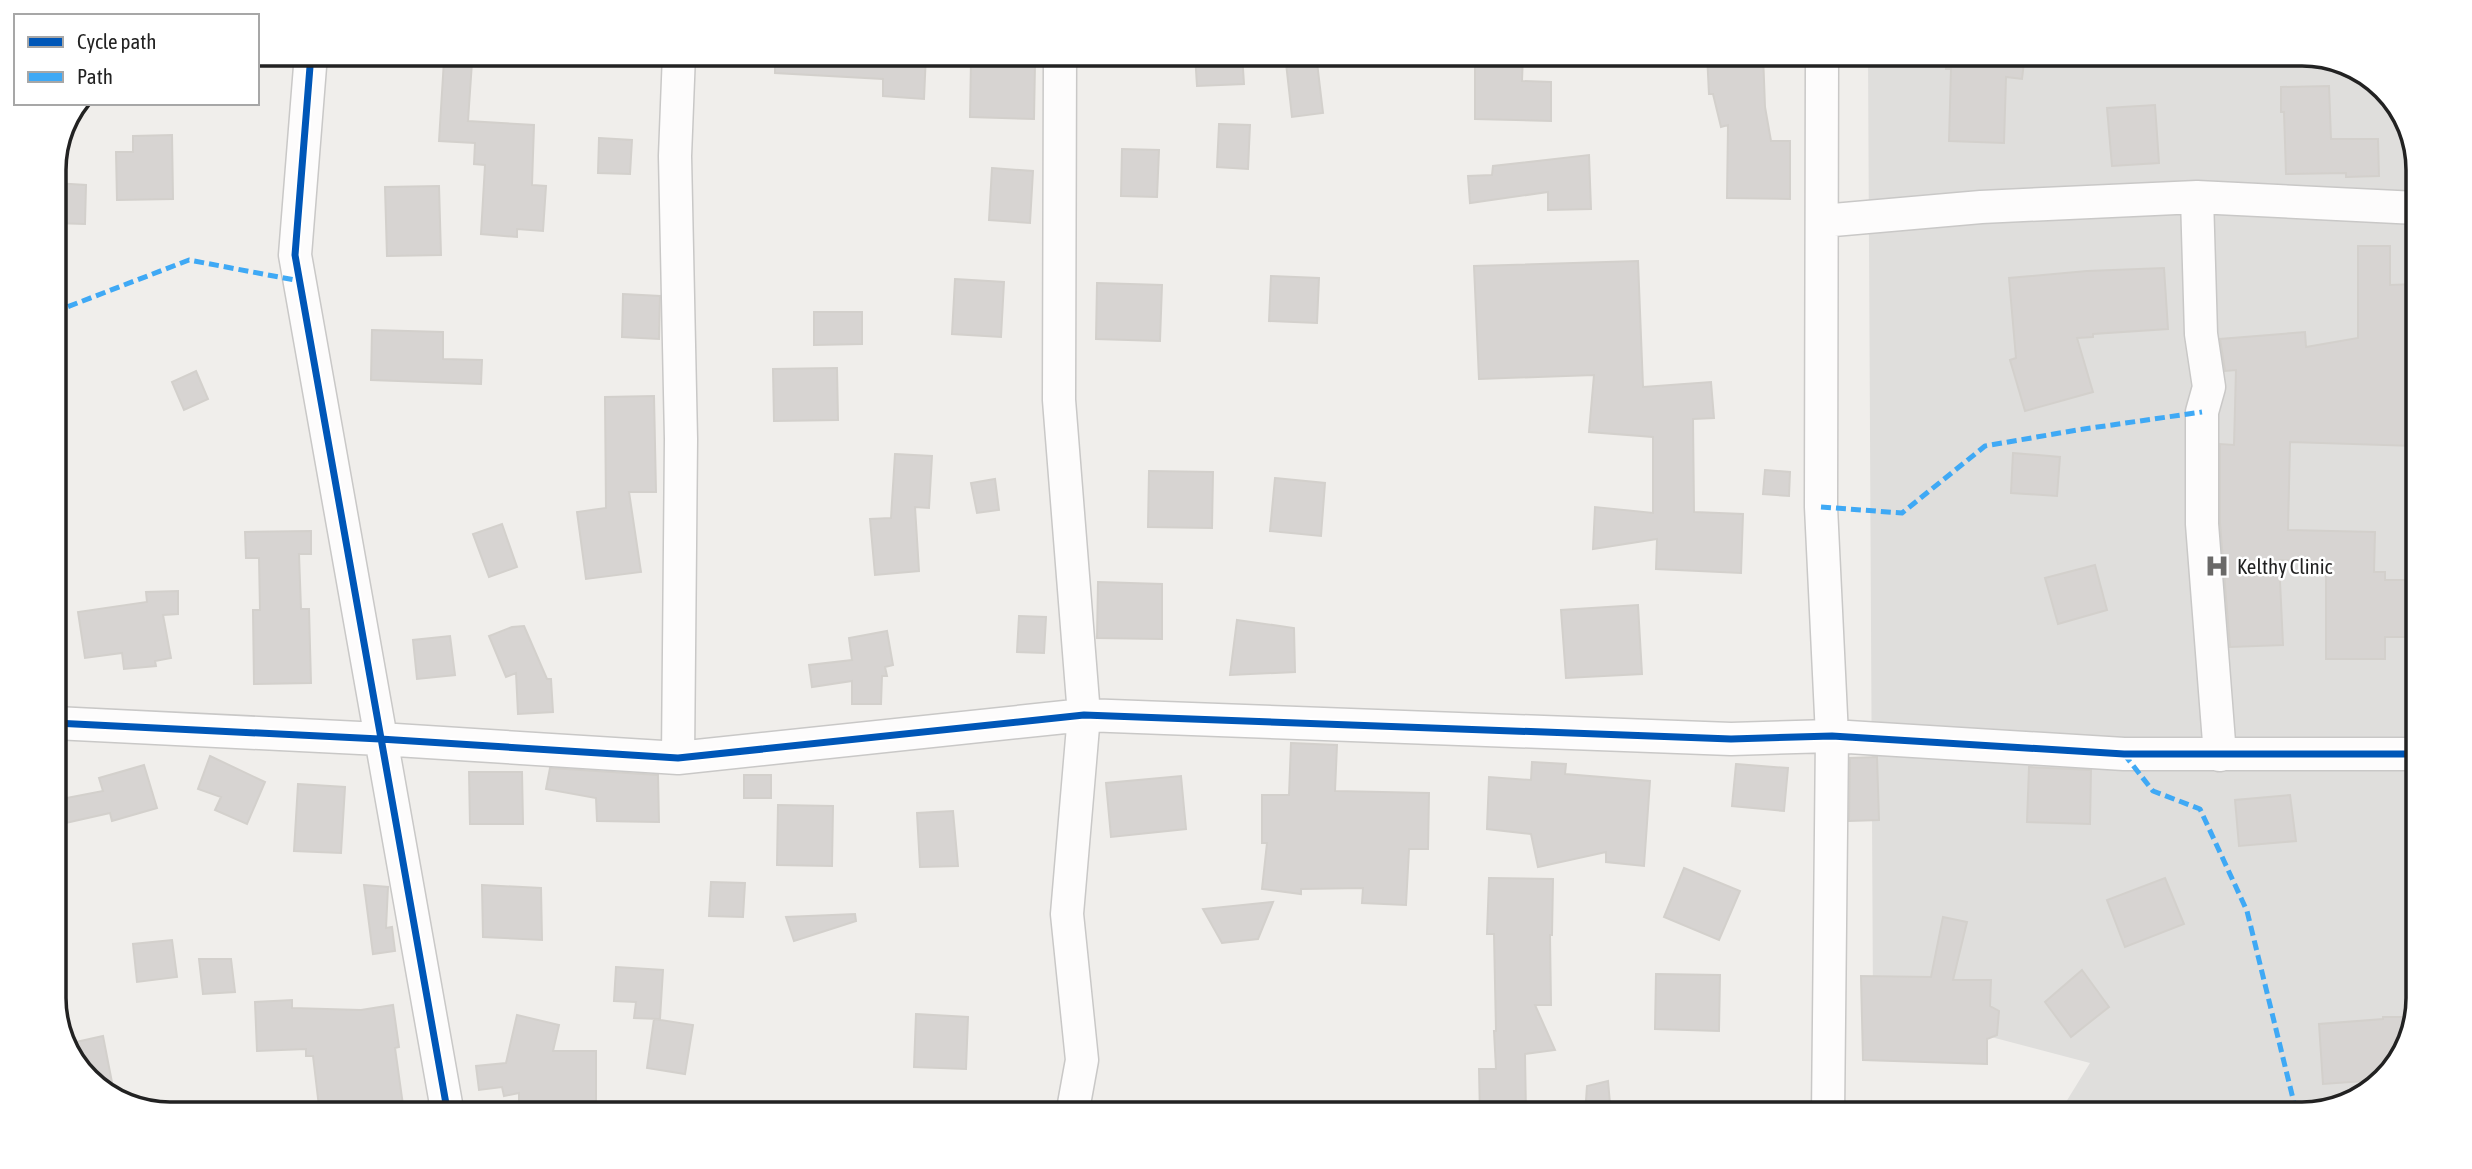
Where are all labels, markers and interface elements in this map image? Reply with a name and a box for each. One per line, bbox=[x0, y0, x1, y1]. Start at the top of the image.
legend bbox=[14, 14, 259, 105]
text: Cycle path bbox=[77, 29, 156, 53]
text: Path bbox=[77, 64, 113, 88]
hospital icon: Kelthy Clinic bbox=[2203, 552, 2231, 580]
place label: Kelthy Clinic bbox=[2237, 554, 2333, 578]

